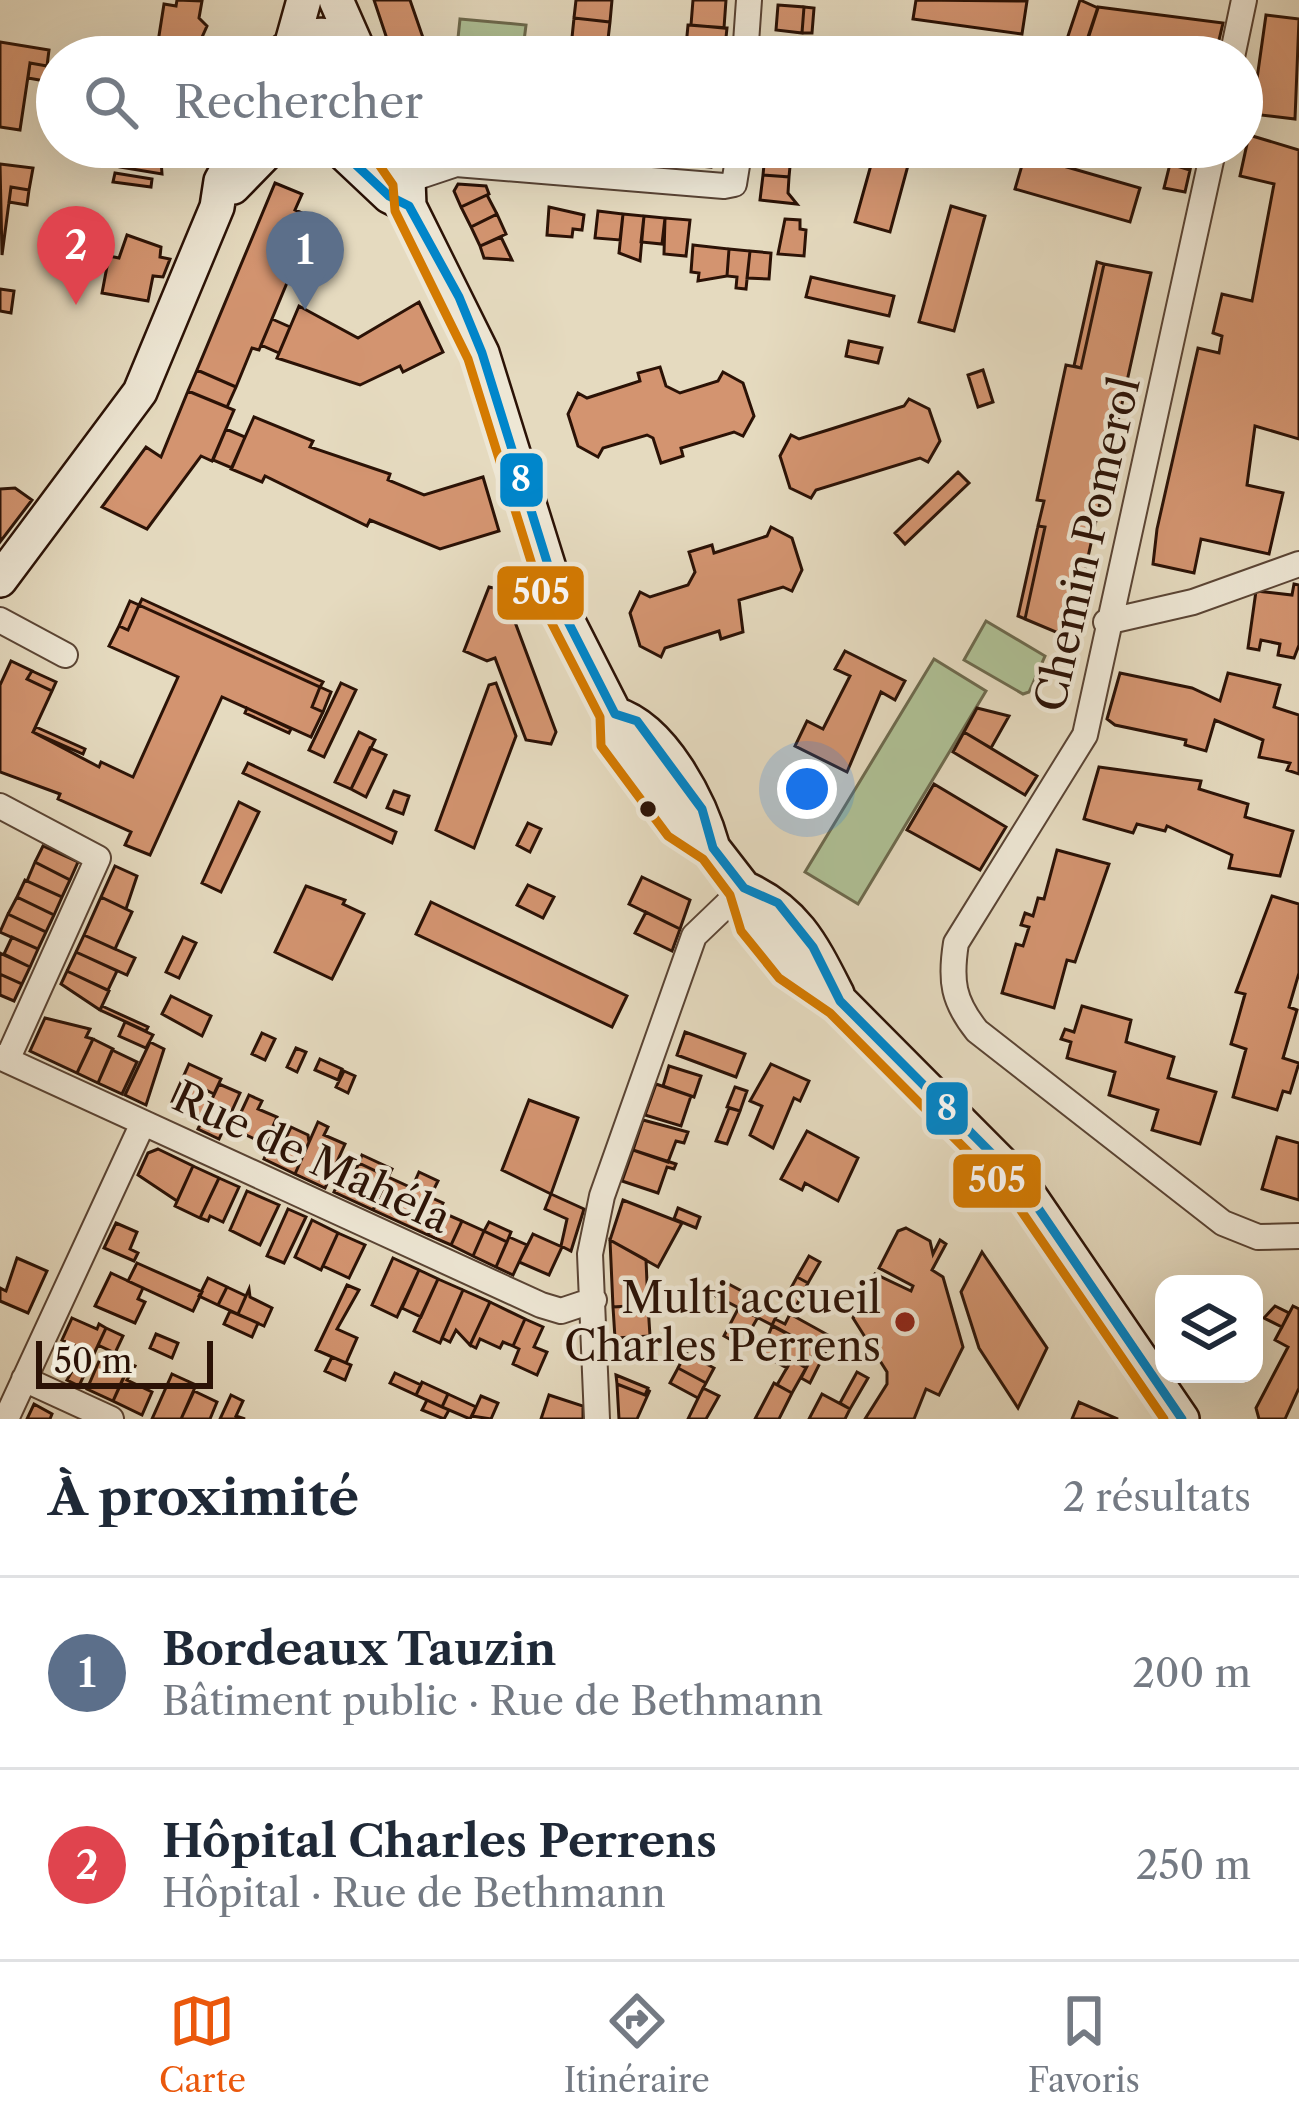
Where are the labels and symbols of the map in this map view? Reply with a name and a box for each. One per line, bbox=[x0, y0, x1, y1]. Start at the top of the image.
pin: 2 bbox=[37, 206, 115, 305]
pin: 1 bbox=[266, 211, 344, 310]
street label: Chemin Pomerol bbox=[1023, 372, 1151, 716]
line badge: 8 bbox=[498, 451, 545, 509]
text: 8 bbox=[511, 459, 531, 500]
line badge: 505 bbox=[495, 564, 586, 622]
text: 505 bbox=[512, 572, 570, 613]
your location bbox=[777, 759, 837, 819]
unlabelled marker bbox=[637, 798, 659, 820]
street label: Rue de Mahéla bbox=[165, 1070, 460, 1244]
line badge: 8 bbox=[924, 1080, 970, 1137]
text: 8 bbox=[937, 1088, 957, 1129]
line badge: 505 bbox=[951, 1152, 1043, 1210]
text: 505 bbox=[968, 1160, 1026, 1201]
place label: Multi accueil Charles Perrens bbox=[564, 1272, 881, 1372]
marker: Multi accueil Charles Perrens bbox=[892, 1309, 918, 1335]
scale bar bbox=[36, 1335, 213, 1388]

